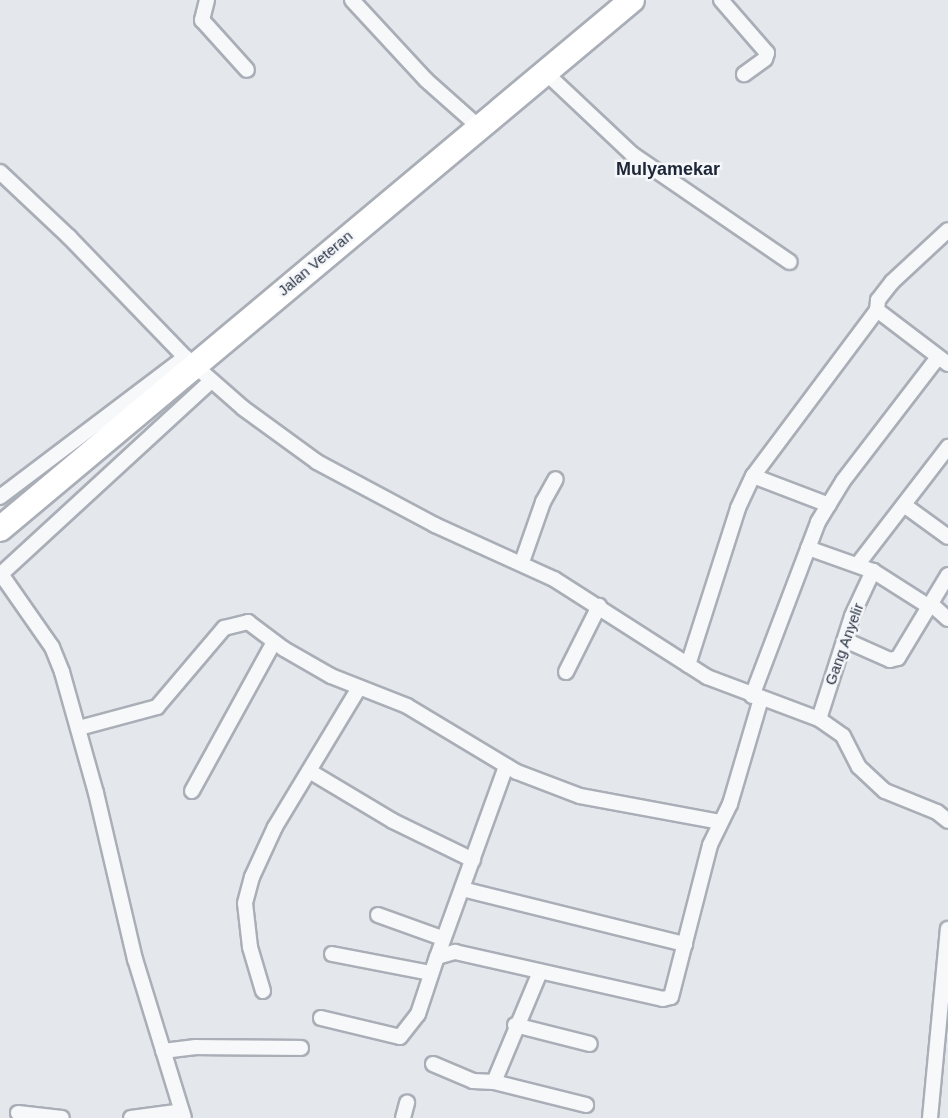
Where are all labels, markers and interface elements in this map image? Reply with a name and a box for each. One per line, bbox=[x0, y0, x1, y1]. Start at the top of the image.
district label: Mulyamekar bbox=[616, 158, 720, 180]
street label: Jalan Veteran bbox=[274, 227, 356, 299]
street label: Gang Anyelir bbox=[821, 600, 867, 688]

